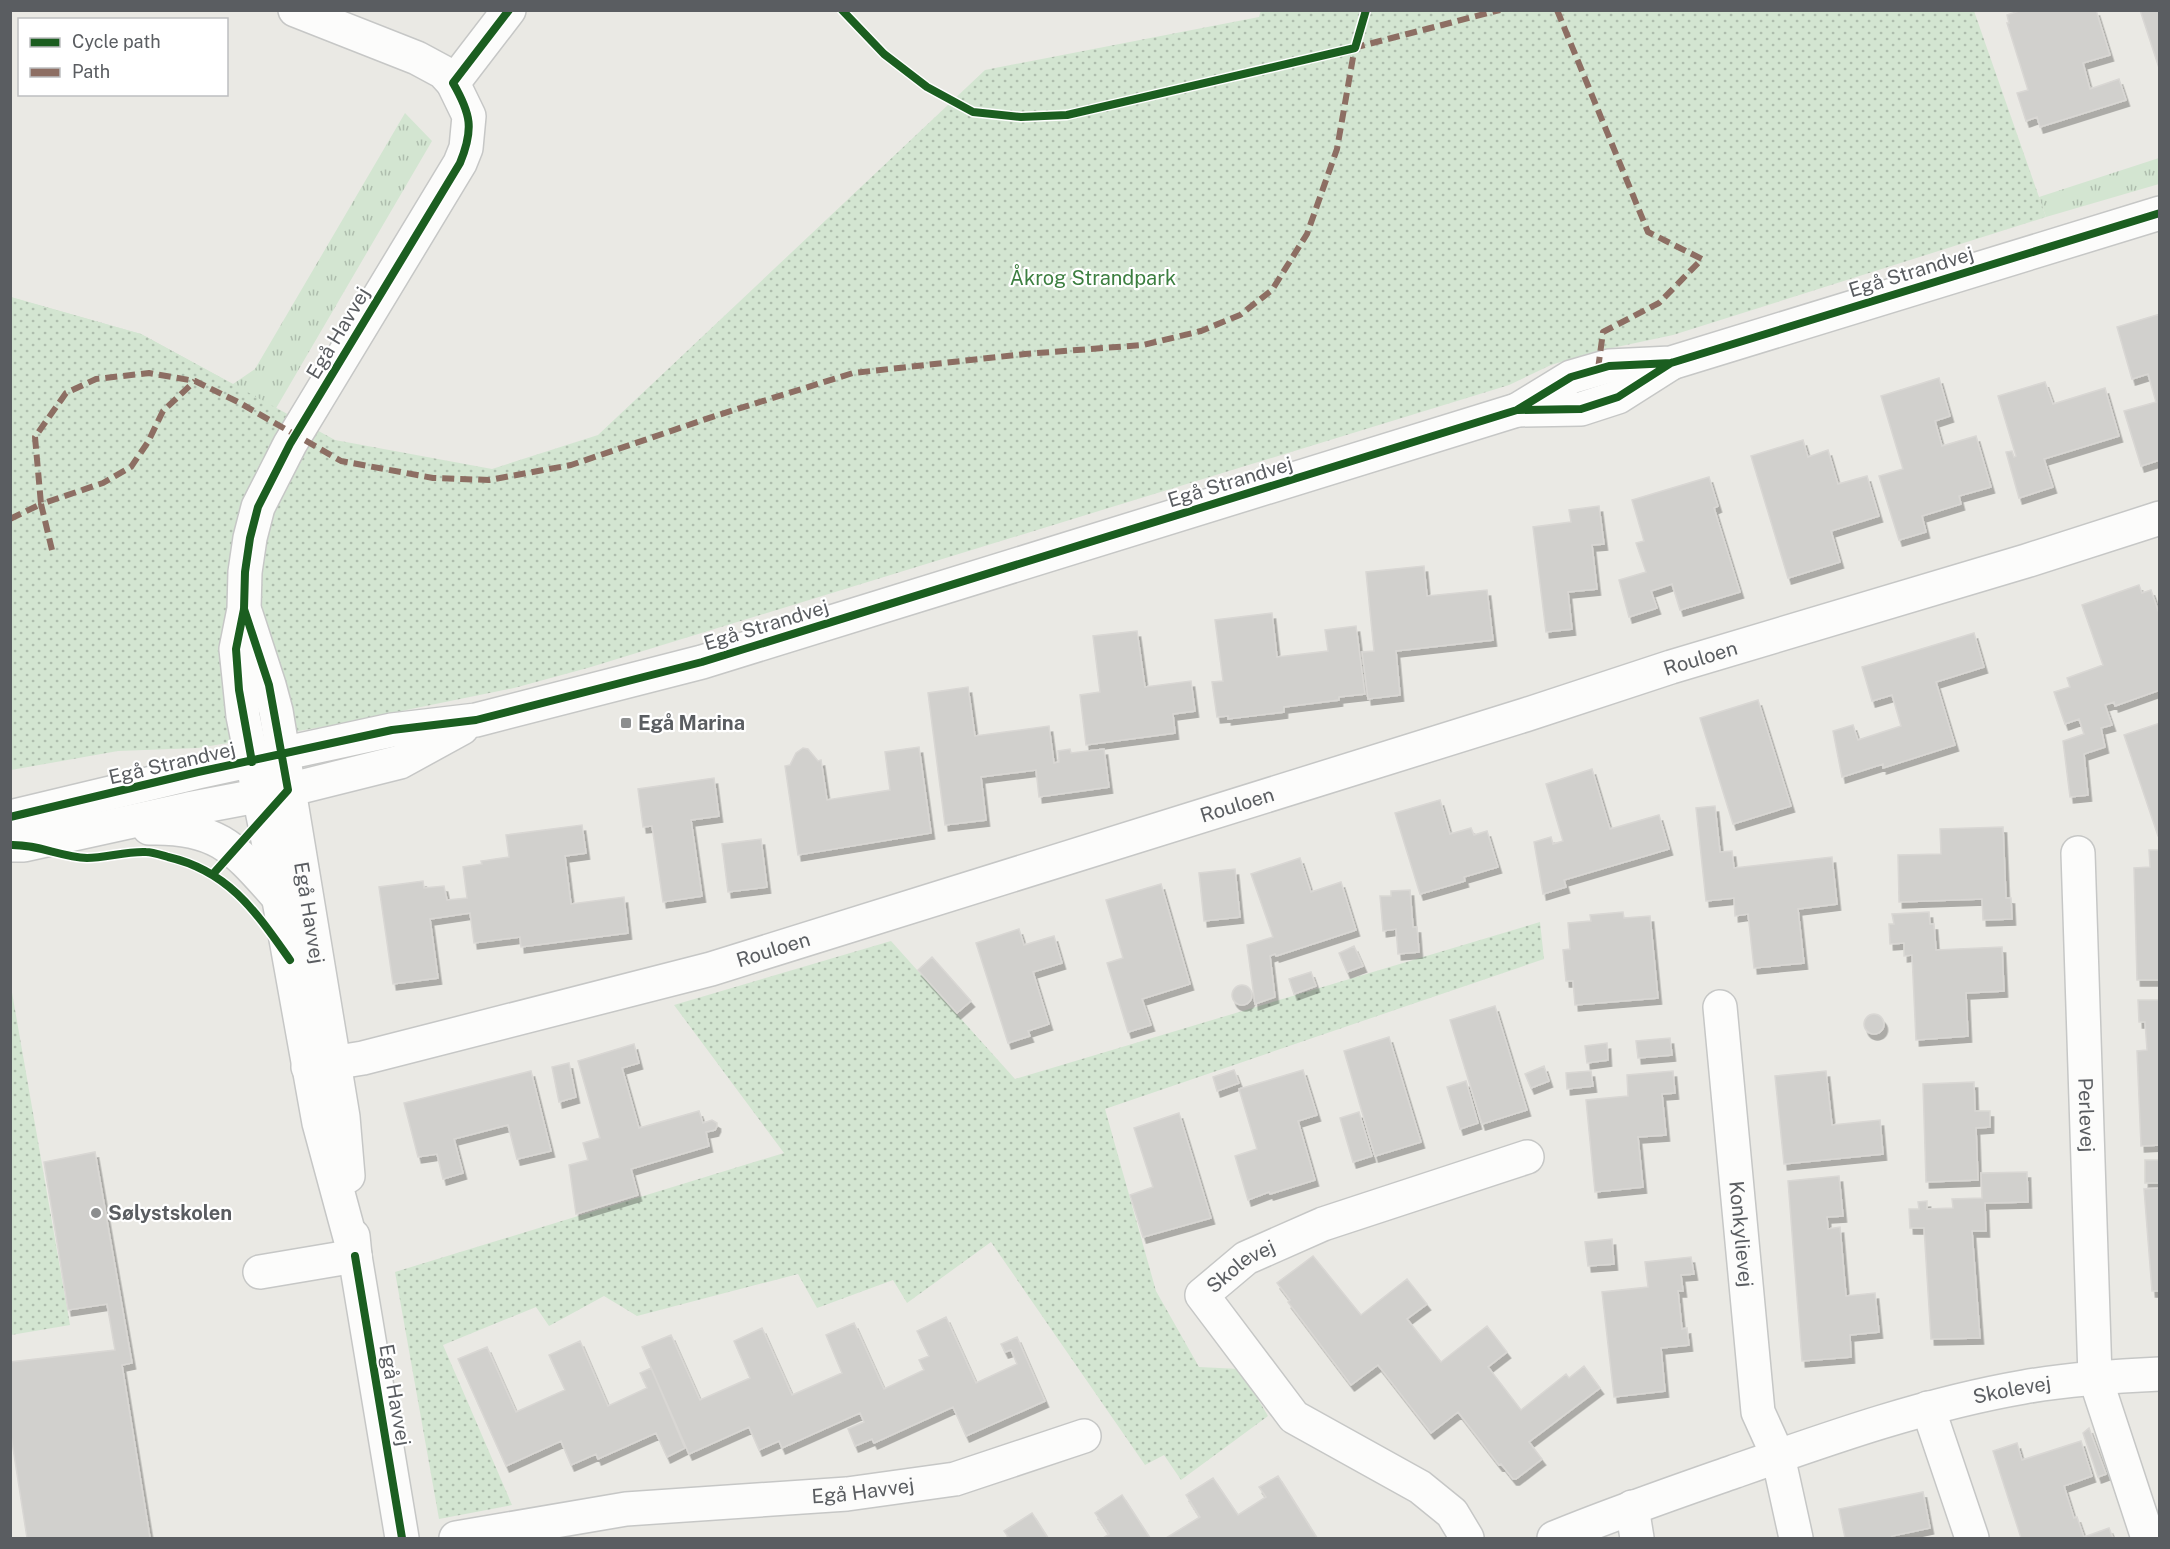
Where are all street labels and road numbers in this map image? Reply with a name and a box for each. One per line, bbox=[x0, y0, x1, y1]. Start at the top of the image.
street label: Egå Strandvej bbox=[1846, 242, 1976, 302]
street label: Egå Havvej bbox=[301, 283, 375, 383]
street label: Egå Strandvej bbox=[1165, 452, 1295, 512]
street label: Egå Strandvej bbox=[701, 595, 831, 655]
street label: Rouloen bbox=[1660, 636, 1740, 681]
street label: Egå Strandvej bbox=[106, 737, 238, 789]
street label: Rouloen bbox=[1197, 782, 1277, 828]
street label: Egå Havvej bbox=[289, 860, 330, 965]
street label: Rouloen bbox=[733, 927, 813, 972]
street label: Perlevej bbox=[2073, 1077, 2100, 1153]
street label: Konkylievej bbox=[1724, 1180, 1758, 1288]
street label: Skolevej bbox=[1201, 1235, 1279, 1298]
street label: Egå Havvej bbox=[374, 1342, 416, 1448]
street label: Skolevej bbox=[1971, 1371, 2052, 1409]
street label: Egå Havvej bbox=[811, 1473, 916, 1508]

